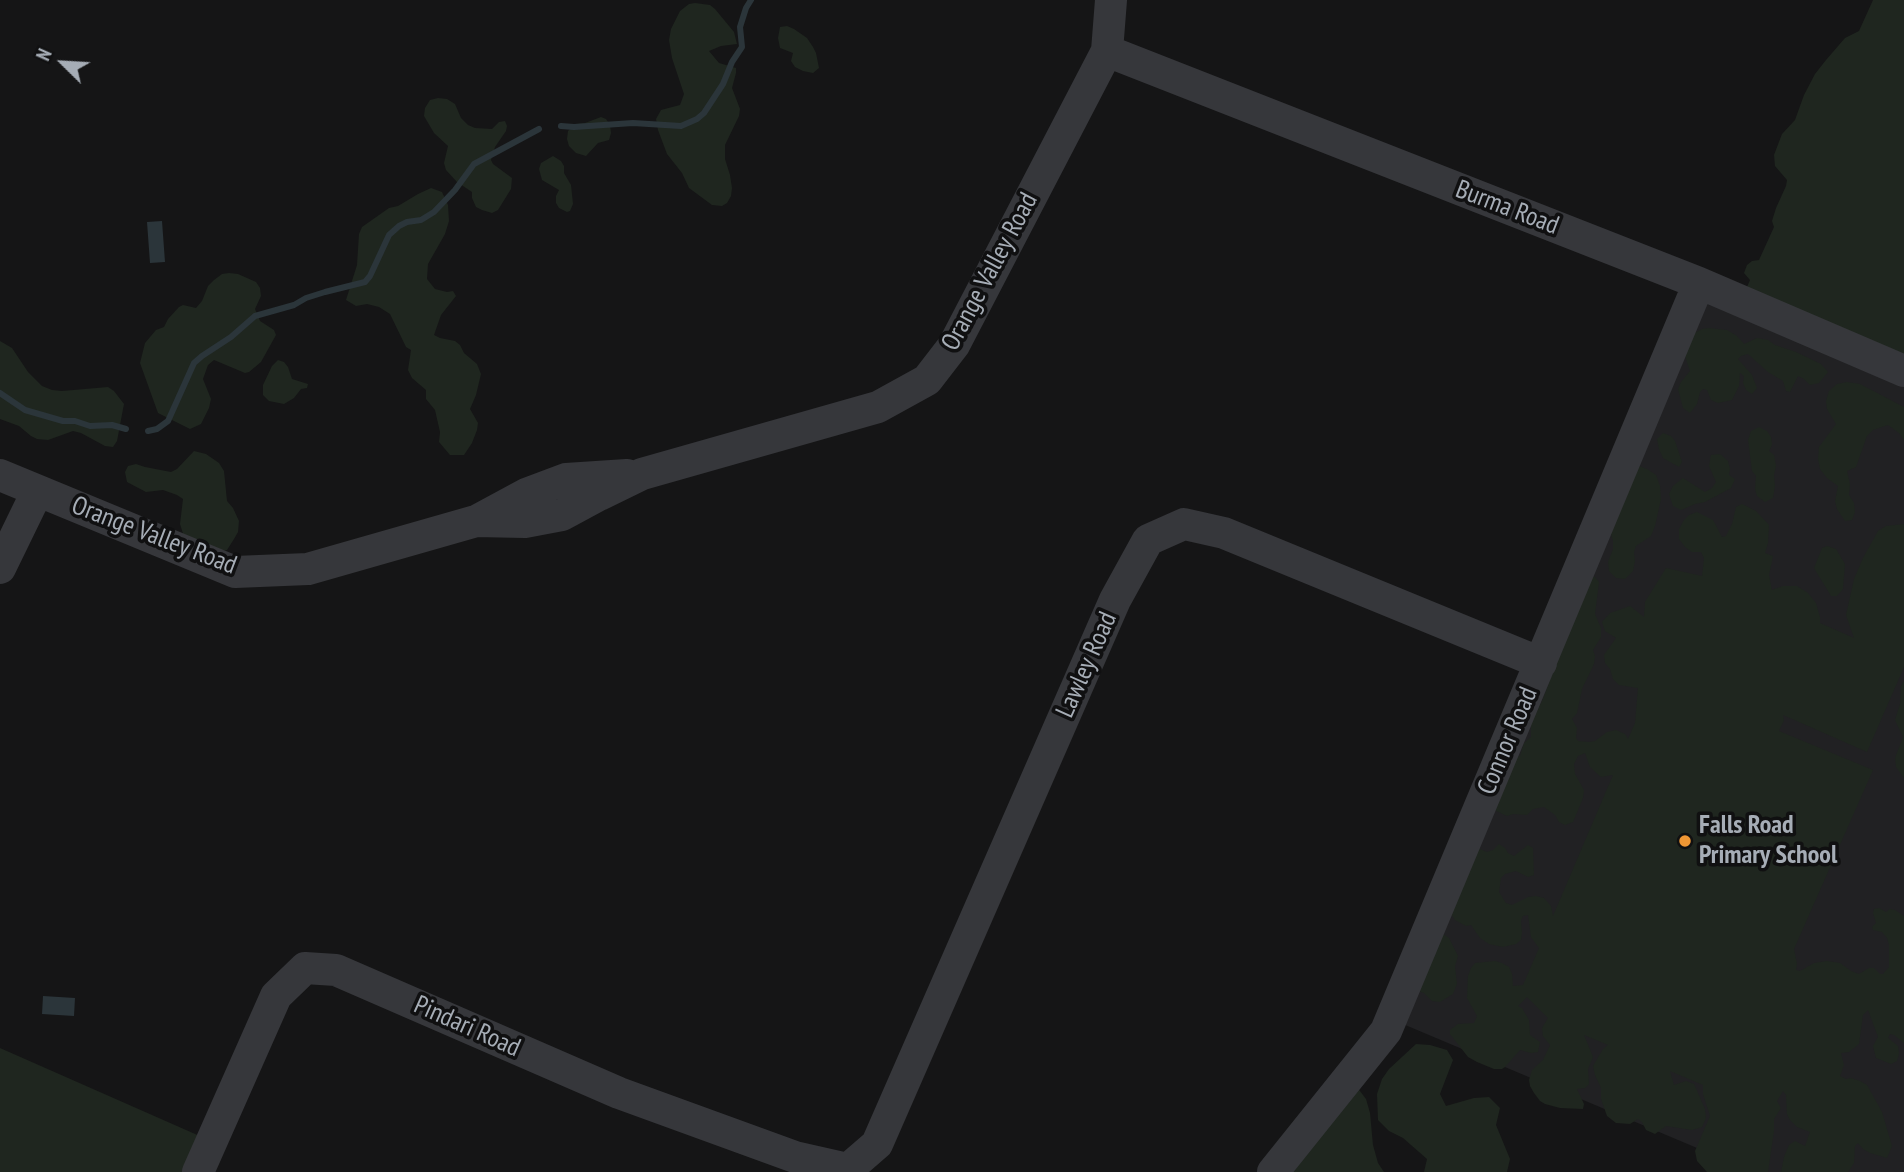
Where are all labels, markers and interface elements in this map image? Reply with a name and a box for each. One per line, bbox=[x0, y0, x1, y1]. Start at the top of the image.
north arrow bbox=[28, 28, 98, 98]
text: N bbox=[31, 45, 57, 64]
street label: Burma Road bbox=[1451, 174, 1563, 242]
street label: Orange Valley Road bbox=[935, 188, 1045, 356]
street label: Orange Valley Road bbox=[67, 490, 241, 582]
street label: Lawley Road bbox=[1050, 607, 1124, 723]
street label: Connor Road bbox=[1471, 683, 1545, 799]
place label: Falls Road Primary School bbox=[1699, 810, 1837, 872]
marker: Falls Road Primary School bbox=[1677, 833, 1693, 849]
street label: Pindari Road bbox=[409, 990, 525, 1064]

